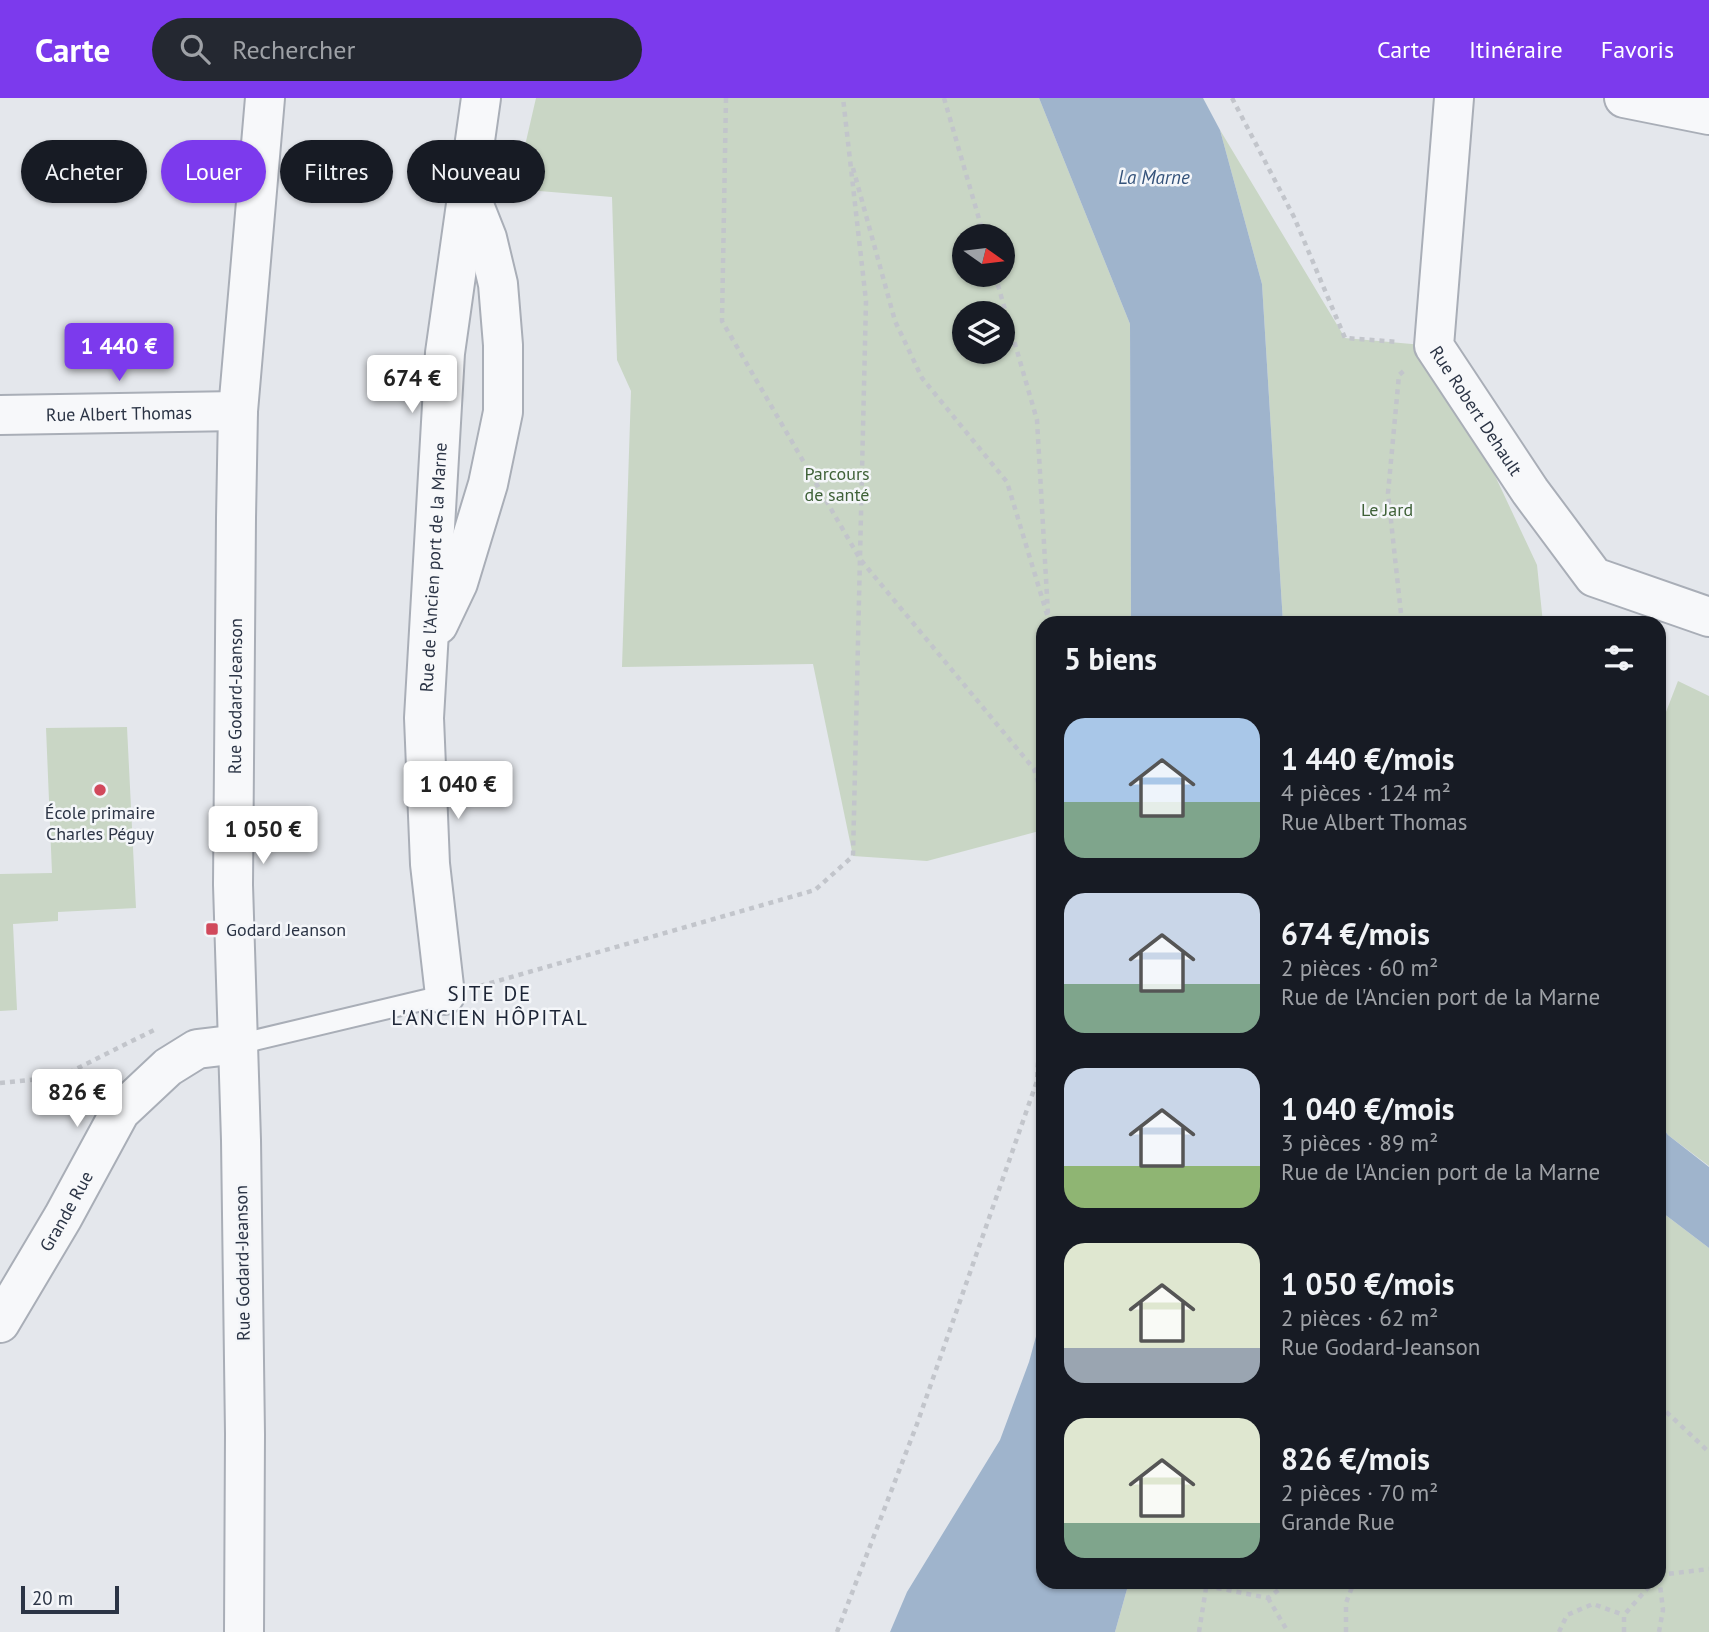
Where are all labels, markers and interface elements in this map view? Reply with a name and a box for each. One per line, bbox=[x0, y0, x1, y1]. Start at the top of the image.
search box bbox=[152, 18, 642, 81]
text: Carte bbox=[35, 28, 110, 71]
icon: search bbox=[176, 30, 214, 68]
text: Rechercher bbox=[232, 33, 355, 66]
text: Carte bbox=[1377, 34, 1431, 65]
text: Itinéraire bbox=[1469, 34, 1563, 65]
text: Favoris bbox=[1601, 34, 1674, 65]
chip: Acheter bbox=[21, 140, 147, 203]
chip: Louer bbox=[161, 140, 266, 203]
chip: Filtres bbox=[280, 140, 393, 203]
chip: Nouveau bbox=[407, 140, 545, 203]
water label: La Marne bbox=[1118, 165, 1190, 189]
north arrow bbox=[952, 224, 1015, 287]
map controls bbox=[952, 224, 1015, 364]
button: layers bbox=[952, 301, 1015, 364]
pin: 1 440 € bbox=[54, 324, 184, 383]
text: 1 440 € bbox=[81, 331, 157, 360]
street label: Rue Robert Dehault bbox=[1425, 341, 1528, 480]
pin: 674 € bbox=[363, 356, 461, 415]
text: 674 € bbox=[383, 363, 441, 392]
street label: Rue Albert Thomas bbox=[46, 400, 192, 426]
street label: Rue de l'Ancien port de la Marne bbox=[414, 442, 451, 693]
park label: Parcours de santé bbox=[804, 462, 870, 506]
park label: Le Jard bbox=[1361, 498, 1413, 521]
street label: Rue Godard-Jeanson bbox=[222, 618, 247, 774]
text: 5 biens bbox=[1064, 639, 1157, 678]
icon: filters bbox=[1600, 639, 1638, 677]
text: 1 440 €/mois bbox=[1281, 739, 1454, 778]
icon: home bbox=[1120, 746, 1204, 830]
pin: 1 040 € bbox=[393, 762, 523, 821]
text: 1 040 € bbox=[420, 769, 496, 798]
text: 4 pièces · 124 m² bbox=[1281, 778, 1451, 807]
marker: École primaire Charles Péguy bbox=[92, 782, 108, 798]
place label: École primaire Charles Péguy bbox=[45, 801, 155, 845]
pin: 1 050 € bbox=[198, 806, 328, 866]
text: Rue Albert Thomas bbox=[1281, 807, 1467, 836]
text: 1 050 € bbox=[225, 814, 301, 843]
text: 674 €/mois bbox=[1281, 914, 1430, 953]
place label: Godard Jeanson bbox=[226, 918, 346, 941]
marker: Godard Jeanson bbox=[204, 921, 220, 937]
icon: home bbox=[1120, 921, 1204, 1005]
text: 2 pièces · 60 m² bbox=[1281, 953, 1438, 982]
district label: SITE DE L'ANCIEN HÔPITAL bbox=[391, 980, 589, 1031]
text: Rue de l'Ancien port de la Marne bbox=[1281, 982, 1600, 1011]
pin: 826 € bbox=[28, 1070, 126, 1129]
text: 826 € bbox=[48, 1077, 106, 1106]
text: 1 040 €/mois bbox=[1281, 1089, 1454, 1128]
icon: home bbox=[1120, 1096, 1204, 1180]
text: 3 pièces · 89 m² bbox=[1281, 1128, 1438, 1157]
text: Rue de l'Ancien port de la Marne bbox=[1281, 1157, 1600, 1186]
street label: Grande Rue bbox=[34, 1167, 98, 1255]
street label: Rue Godard-Jeanson bbox=[229, 1185, 255, 1341]
text: 1 050 €/mois bbox=[1281, 1264, 1454, 1303]
icon: home bbox=[1120, 1271, 1204, 1355]
text: 2 pièces · 62 m² bbox=[1281, 1303, 1438, 1332]
text: Rue Godard-Jeanson bbox=[1281, 1332, 1480, 1361]
text: 826 €/mois bbox=[1281, 1439, 1430, 1478]
icon: home bbox=[1120, 1446, 1204, 1530]
text: 2 pièces · 70 m² bbox=[1281, 1478, 1438, 1507]
text: Grande Rue bbox=[1281, 1507, 1395, 1536]
scale bar bbox=[21, 1583, 119, 1615]
text: 20 m bbox=[32, 1586, 73, 1610]

